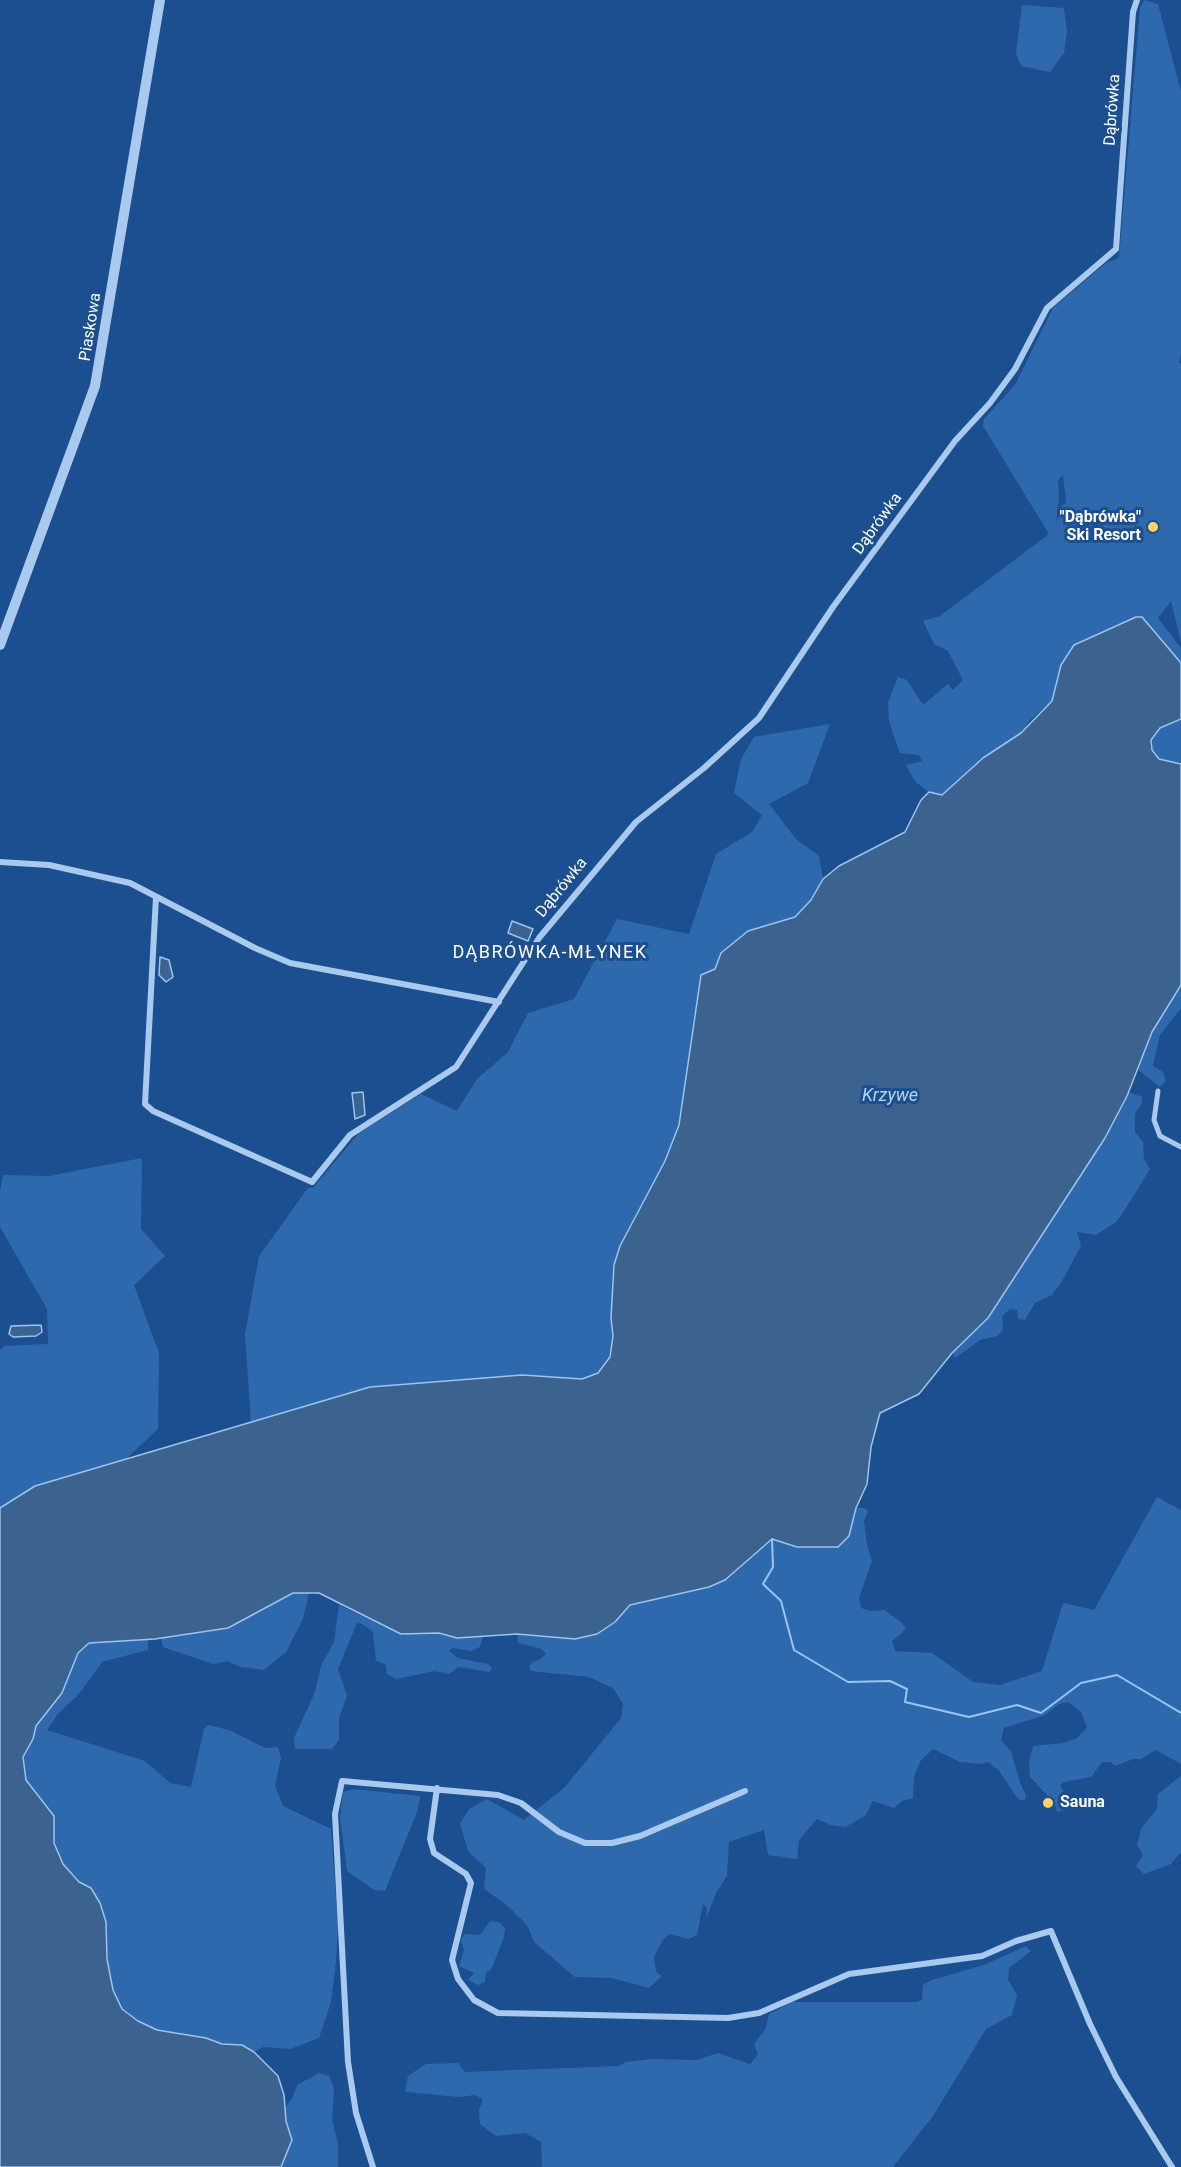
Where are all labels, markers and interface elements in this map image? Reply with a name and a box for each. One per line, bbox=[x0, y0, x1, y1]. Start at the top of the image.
street label: Dąbrówka bbox=[1101, 74, 1125, 146]
street label: Piaskowa bbox=[76, 291, 106, 363]
street label: Dąbrówka bbox=[849, 489, 907, 559]
place label: "Dąbrówka" Ski Resort bbox=[1060, 508, 1141, 546]
marker: "Dąbrówka" Ski Resort bbox=[1146, 520, 1160, 534]
street label: Dąbrówka bbox=[532, 854, 592, 922]
district label: DĄBRÓWKA-MŁYNEK bbox=[452, 942, 648, 964]
water label: Krzywe bbox=[862, 1085, 918, 1107]
place label: Sauna bbox=[1060, 1793, 1105, 1813]
marker: Sauna bbox=[1041, 1796, 1055, 1810]

